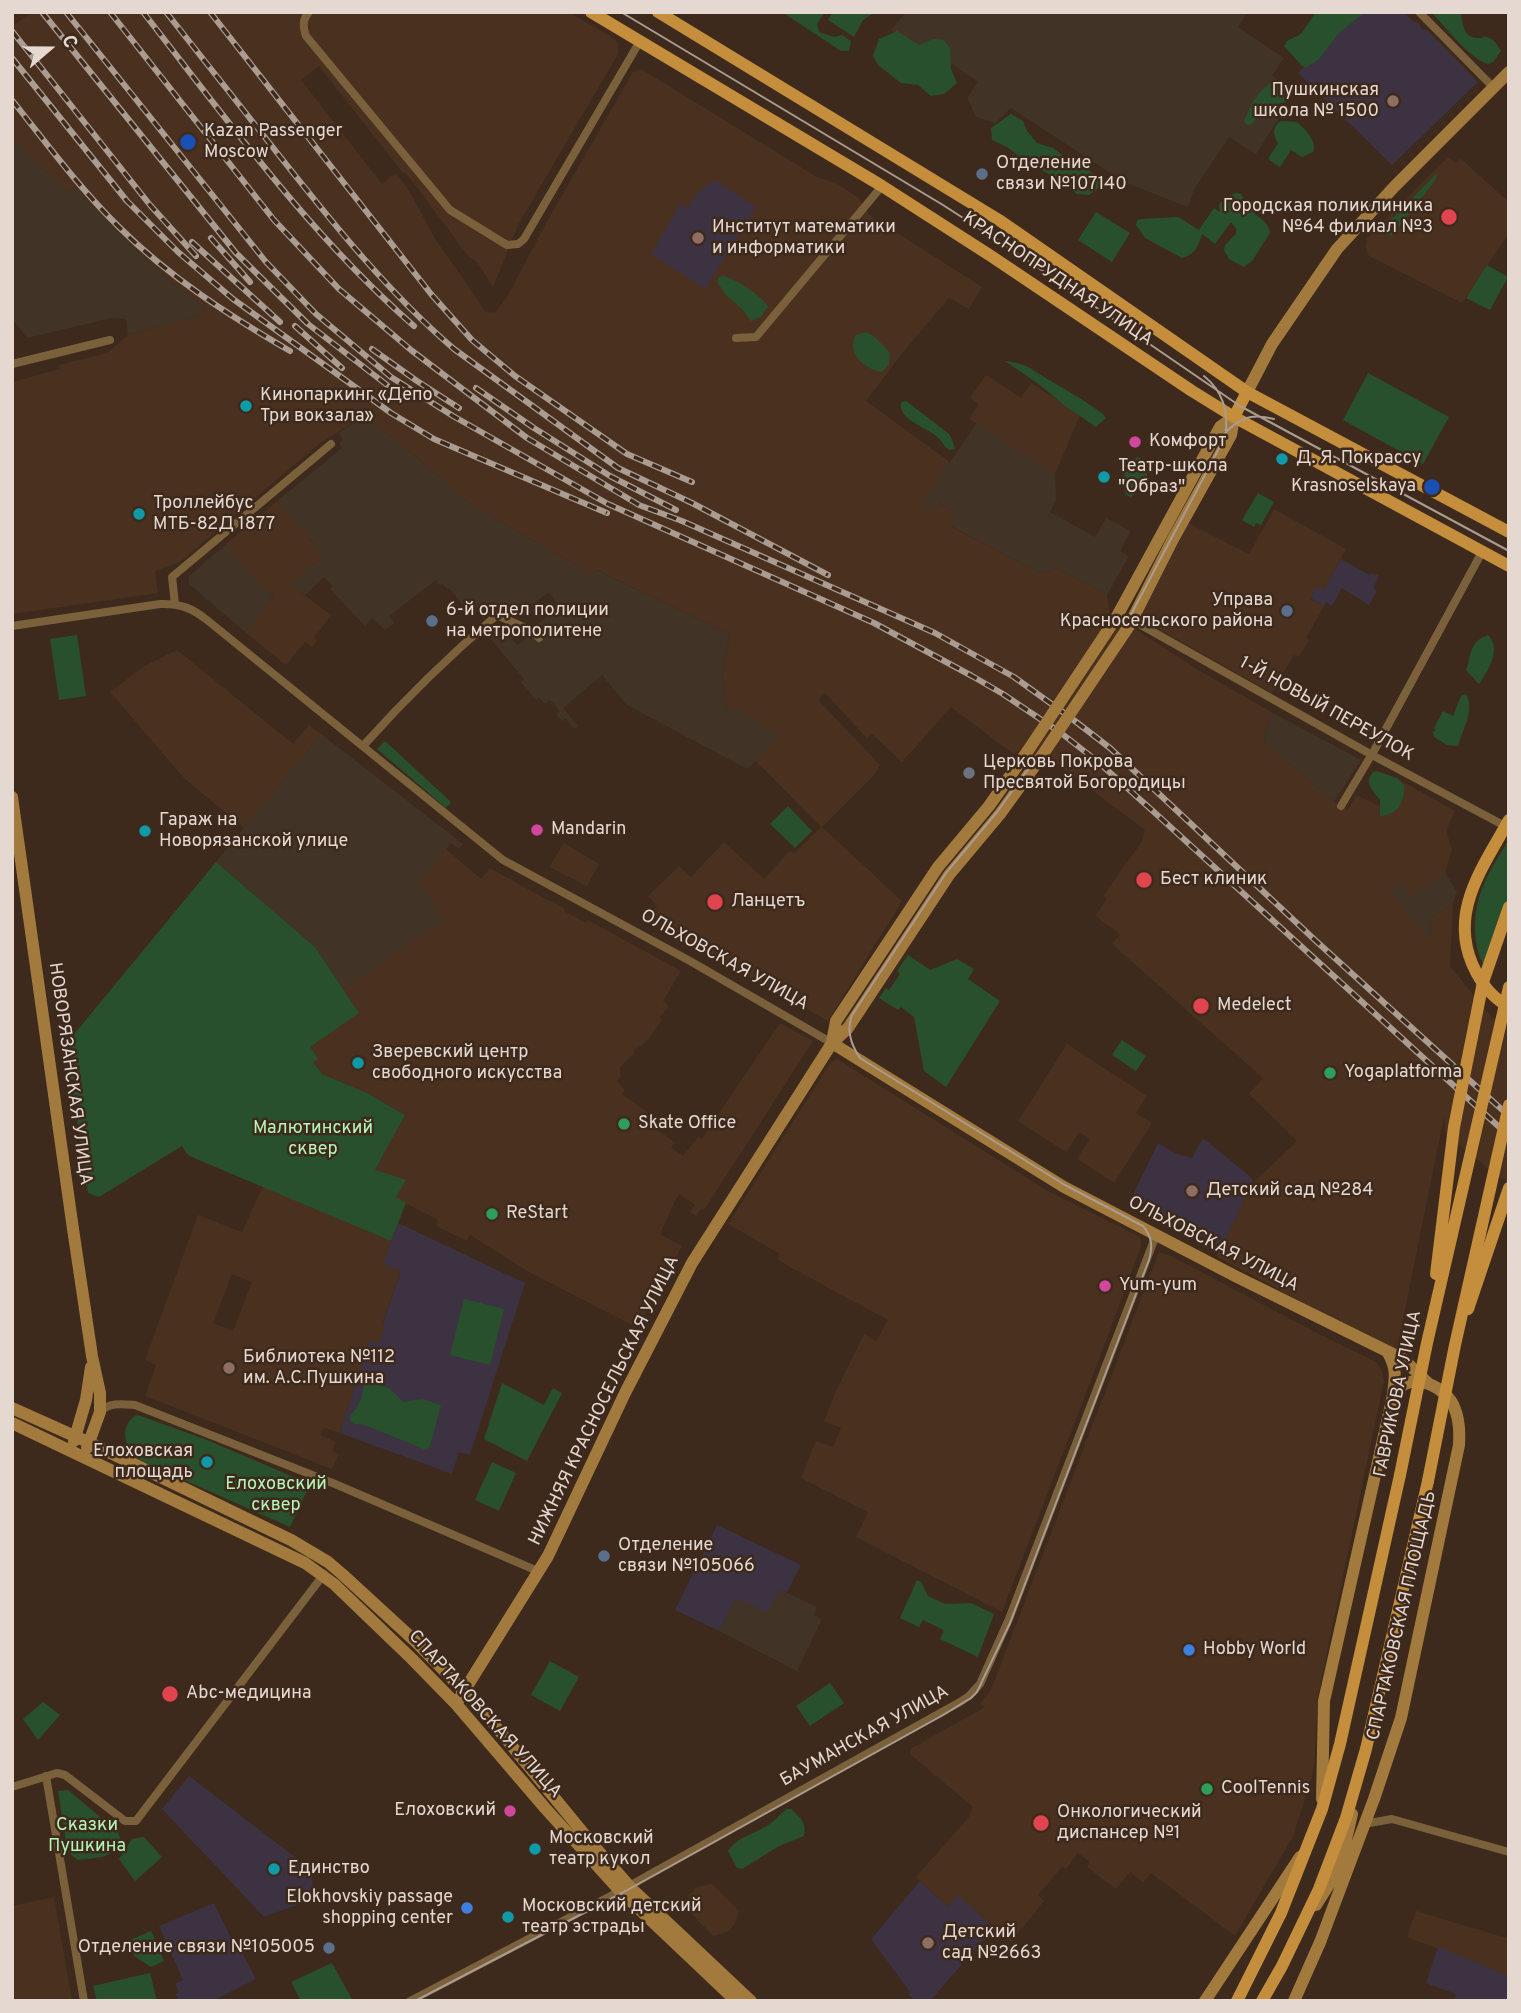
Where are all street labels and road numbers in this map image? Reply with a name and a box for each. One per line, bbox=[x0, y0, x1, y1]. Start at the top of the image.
street label: КРАСНОПРУДНАЯ УЛИЦА bbox=[958, 208, 1156, 352]
street label: 1-Й НОВЫЙ ПЕРЕУЛОК bbox=[1235, 653, 1417, 767]
street label: ОЛЬХОВСКАЯ УЛИЦА bbox=[636, 906, 812, 1016]
street label: НОВОРЯЗАНСКАЯ УЛИЦА bbox=[43, 961, 95, 1187]
street label: ОЛЬХОВСКАЯ УЛИЦА bbox=[1124, 1193, 1302, 1297]
street label: НИЖНЯЯ КРАСНОСЕЛЬСКАЯ УЛИЦА bbox=[525, 1253, 685, 1549]
street label: ГАВРИКОВА УЛИЦА bbox=[1371, 1308, 1427, 1480]
street label: СПАРТАКОВСКАЯ ПЛОЩАДЬ bbox=[1364, 1489, 1442, 1743]
street label: СПАРТАКОВСКАЯ УЛИЦА bbox=[403, 1626, 565, 1804]
street label: БАУМАНСКАЯ УЛИЦА bbox=[777, 1682, 953, 1792]

